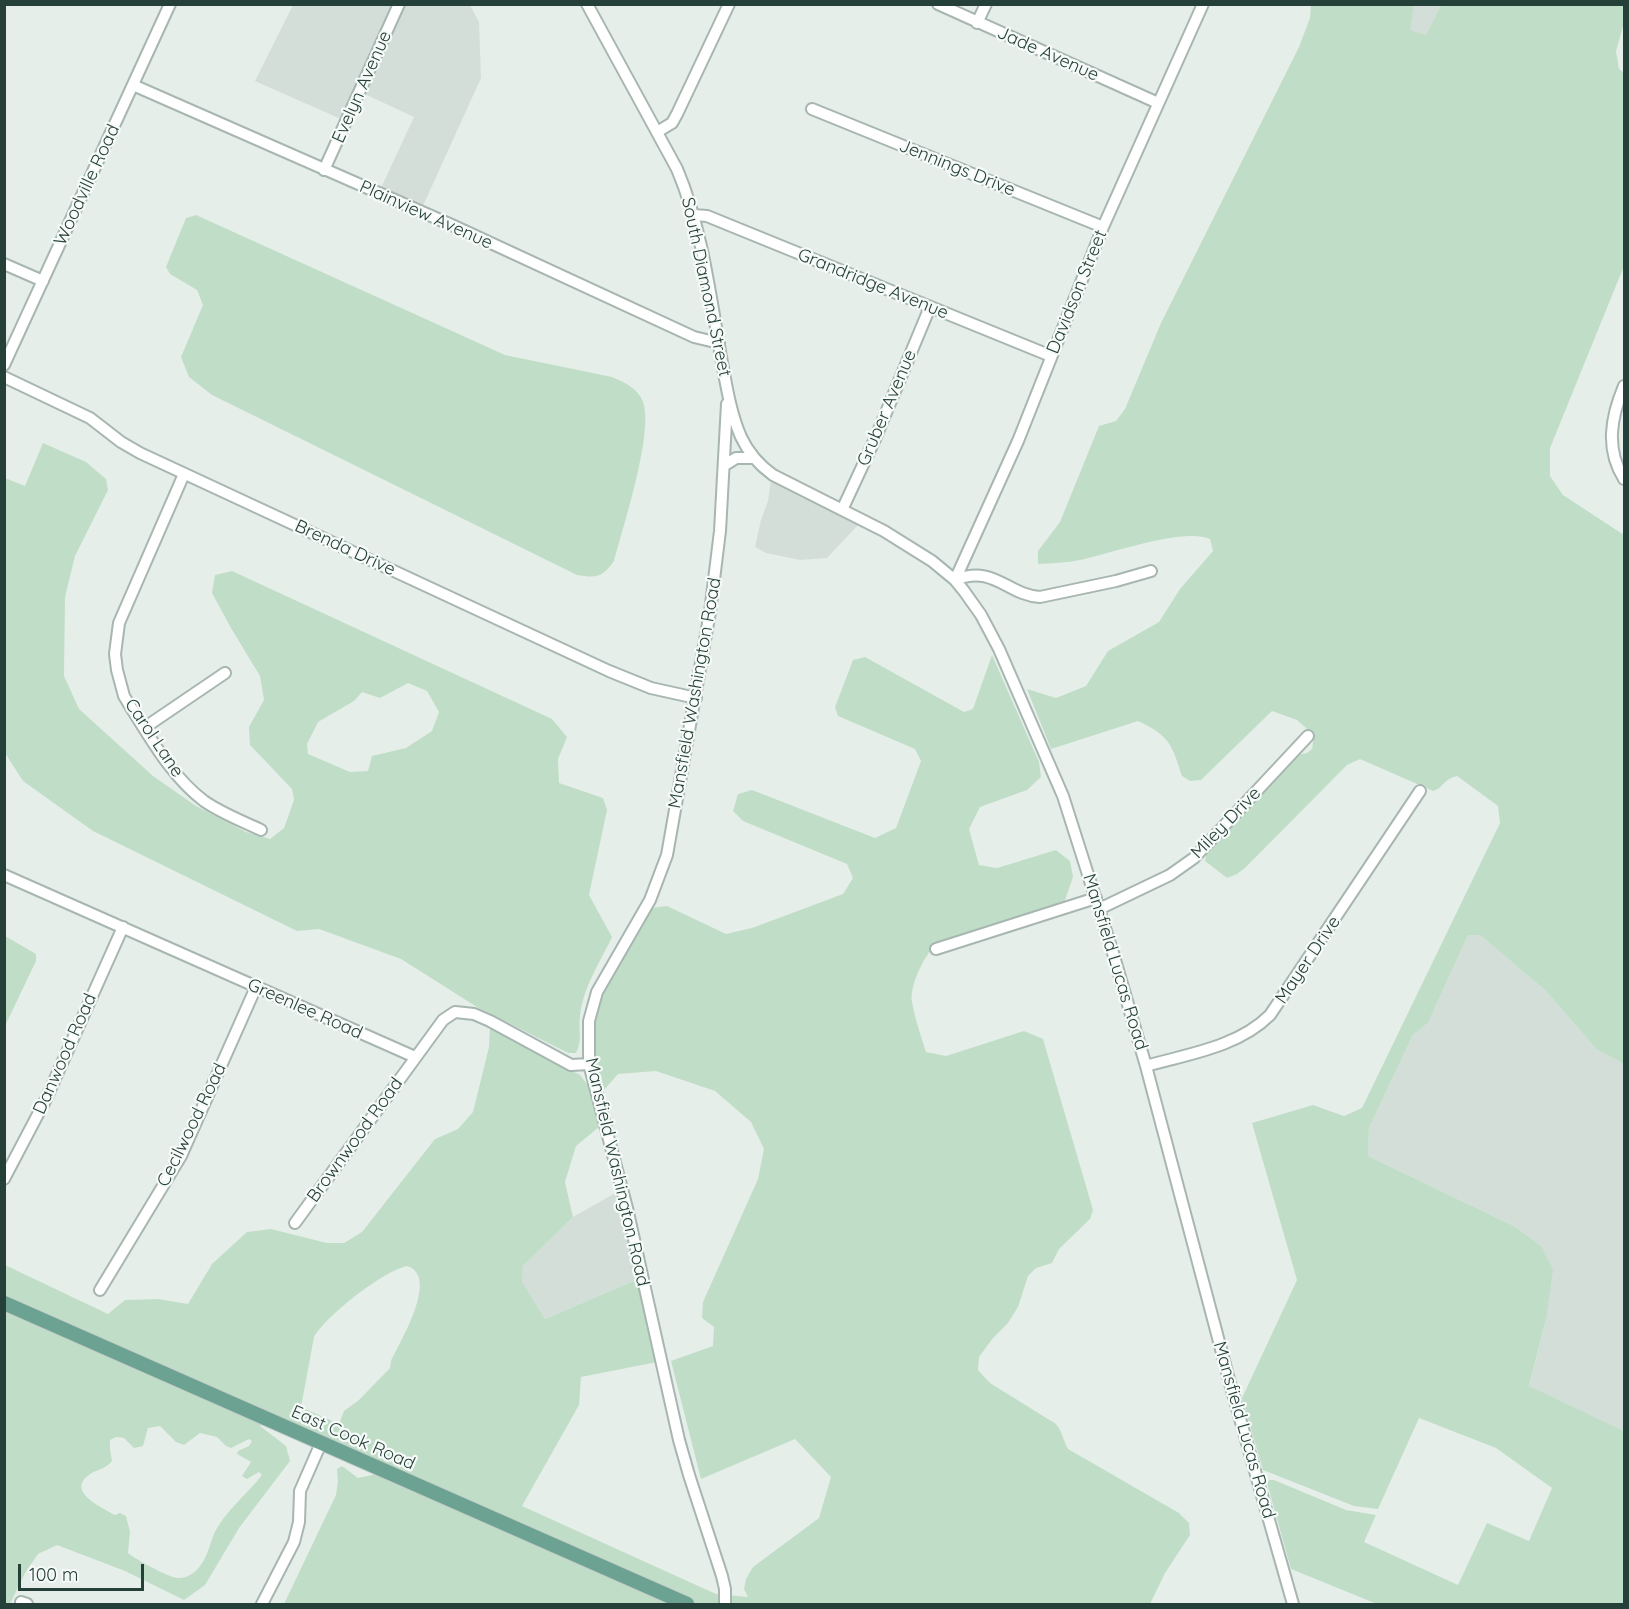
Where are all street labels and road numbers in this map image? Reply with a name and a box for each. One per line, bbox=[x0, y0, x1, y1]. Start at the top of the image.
street label: Jade Avenue bbox=[994, 22, 1102, 86]
street label: Evelyn Avenue bbox=[328, 28, 396, 146]
street label: Woodville Road bbox=[50, 121, 124, 249]
street label: Jennings Drive bbox=[896, 135, 1018, 201]
street label: Plainview Avenue bbox=[356, 176, 496, 254]
street label: South Diamond Street bbox=[676, 195, 736, 379]
street label: Davidson Street bbox=[1042, 227, 1112, 357]
street label: Grandridge Avenue bbox=[794, 244, 952, 324]
street label: Gruber Avenue bbox=[853, 347, 921, 469]
street label: Brenda Drive bbox=[291, 515, 399, 581]
street label: Mansfield Washington Road bbox=[664, 576, 726, 810]
street label: Carol Lane bbox=[120, 695, 188, 781]
street label: Miley Drive bbox=[1187, 783, 1265, 863]
street label: Mansfield Lucas Road bbox=[1078, 871, 1152, 1053]
street label: Mayer Drive bbox=[1271, 912, 1345, 1008]
street label: Greenlee Road bbox=[244, 974, 366, 1044]
street label: Danwood Road bbox=[29, 990, 101, 1118]
street label: Mansfield Washington Road bbox=[580, 1056, 654, 1288]
street label: Cecilwood Road bbox=[153, 1060, 231, 1190]
street label: Brownwood Road bbox=[303, 1073, 407, 1207]
street label: Mansfield Lucas Road bbox=[1208, 1339, 1280, 1521]
street label: East Cook Road bbox=[288, 1401, 418, 1475]

